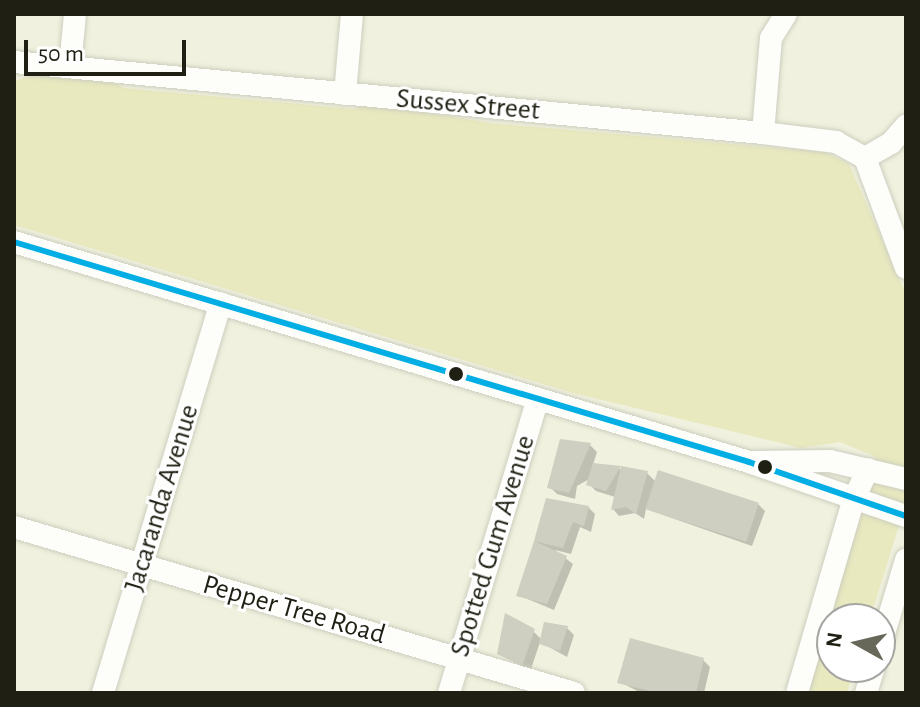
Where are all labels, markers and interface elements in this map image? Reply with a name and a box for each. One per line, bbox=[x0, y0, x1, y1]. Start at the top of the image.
scale bar bbox=[28, 24, 190, 74]
text: 50 m bbox=[38, 42, 84, 66]
street label: Sussex Street bbox=[395, 82, 541, 128]
unlabelled marker bbox=[448, 366, 464, 382]
street label: Jacaranda Avenue bbox=[118, 400, 206, 596]
street label: Spotted Gum Avenue bbox=[443, 431, 543, 661]
unlabelled marker bbox=[757, 459, 773, 475]
street label: Pepper Tree Road bbox=[199, 568, 389, 652]
north arrow bbox=[816, 603, 896, 683]
text: N bbox=[822, 631, 846, 649]

